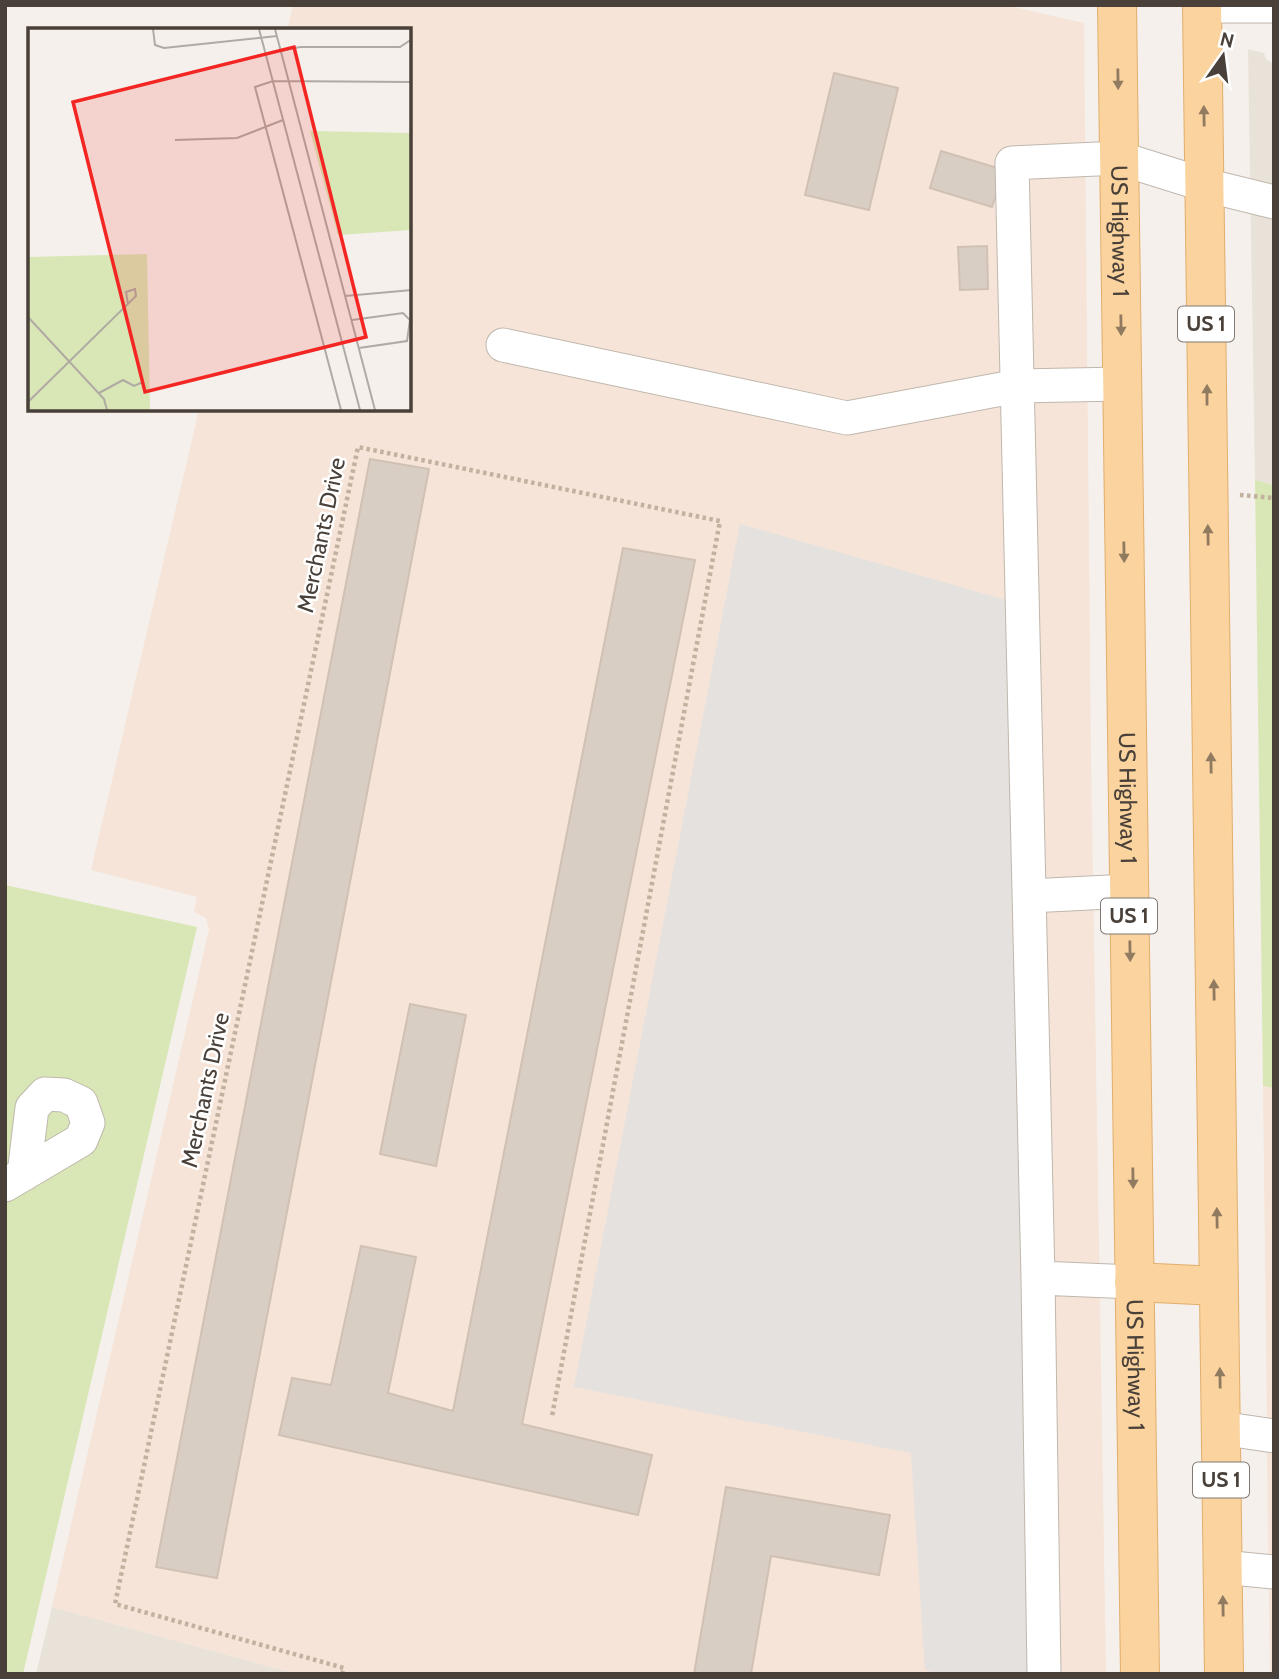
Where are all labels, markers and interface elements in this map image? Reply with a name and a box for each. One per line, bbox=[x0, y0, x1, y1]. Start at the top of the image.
north arrow bbox=[1188, 21, 1258, 91]
text: N bbox=[1218, 27, 1236, 53]
inset map bbox=[28, 28, 411, 411]
one-way arrow bbox=[1112, 68, 1124, 90]
one-way arrow bbox=[1198, 105, 1210, 127]
street label: US Highway 1 bbox=[1105, 165, 1135, 297]
road number: US 1 bbox=[1178, 306, 1234, 342]
one-way arrow bbox=[1115, 314, 1127, 336]
one-way arrow bbox=[1201, 384, 1213, 406]
street label: Merchants Drive bbox=[291, 455, 351, 615]
one-way arrow bbox=[1203, 524, 1214, 546]
one-way arrow bbox=[1118, 541, 1130, 563]
street label: US Highway 1 bbox=[1113, 732, 1143, 864]
one-way arrow bbox=[1205, 752, 1217, 774]
road number: US 1 bbox=[1101, 898, 1157, 934]
one-way arrow bbox=[1124, 940, 1136, 962]
one-way arrow bbox=[1208, 979, 1220, 1001]
street label: Merchants Drive bbox=[175, 1010, 235, 1170]
one-way arrow bbox=[1127, 1168, 1139, 1190]
one-way arrow bbox=[1211, 1206, 1223, 1228]
street label: US Highway 1 bbox=[1121, 1299, 1151, 1431]
one-way arrow bbox=[1214, 1367, 1225, 1389]
road number: US 1 bbox=[1193, 1462, 1249, 1498]
one-way arrow bbox=[1217, 1594, 1229, 1616]

